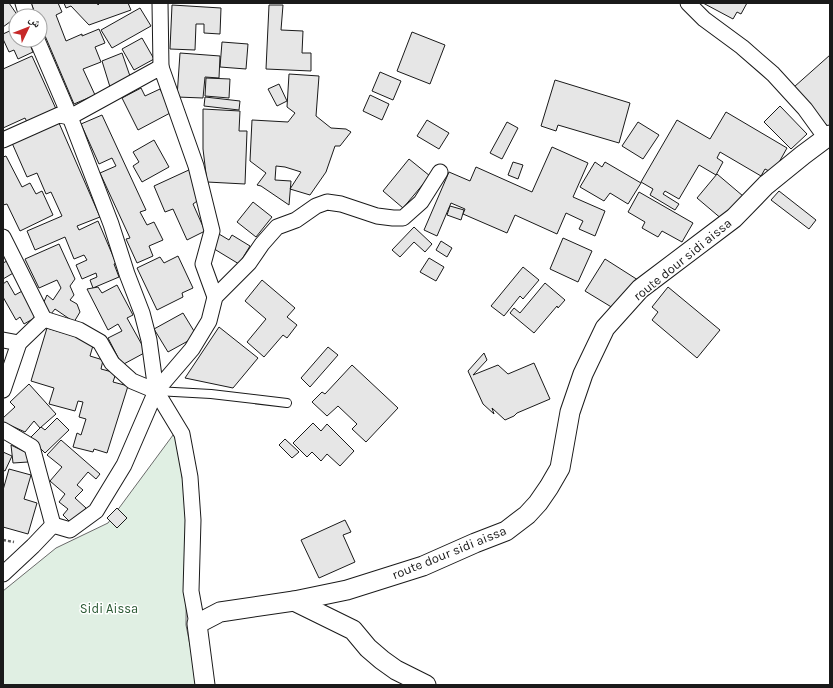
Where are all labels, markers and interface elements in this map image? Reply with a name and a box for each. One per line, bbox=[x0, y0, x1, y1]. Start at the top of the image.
north arrow bbox=[8, 8, 48, 48]
text: ش bbox=[25, 13, 44, 31]
street label: route dour sidi aissa bbox=[630, 215, 734, 304]
street label: route dour sidi aissa bbox=[390, 523, 509, 582]
park label: Sidi Aissa bbox=[80, 601, 138, 616]

